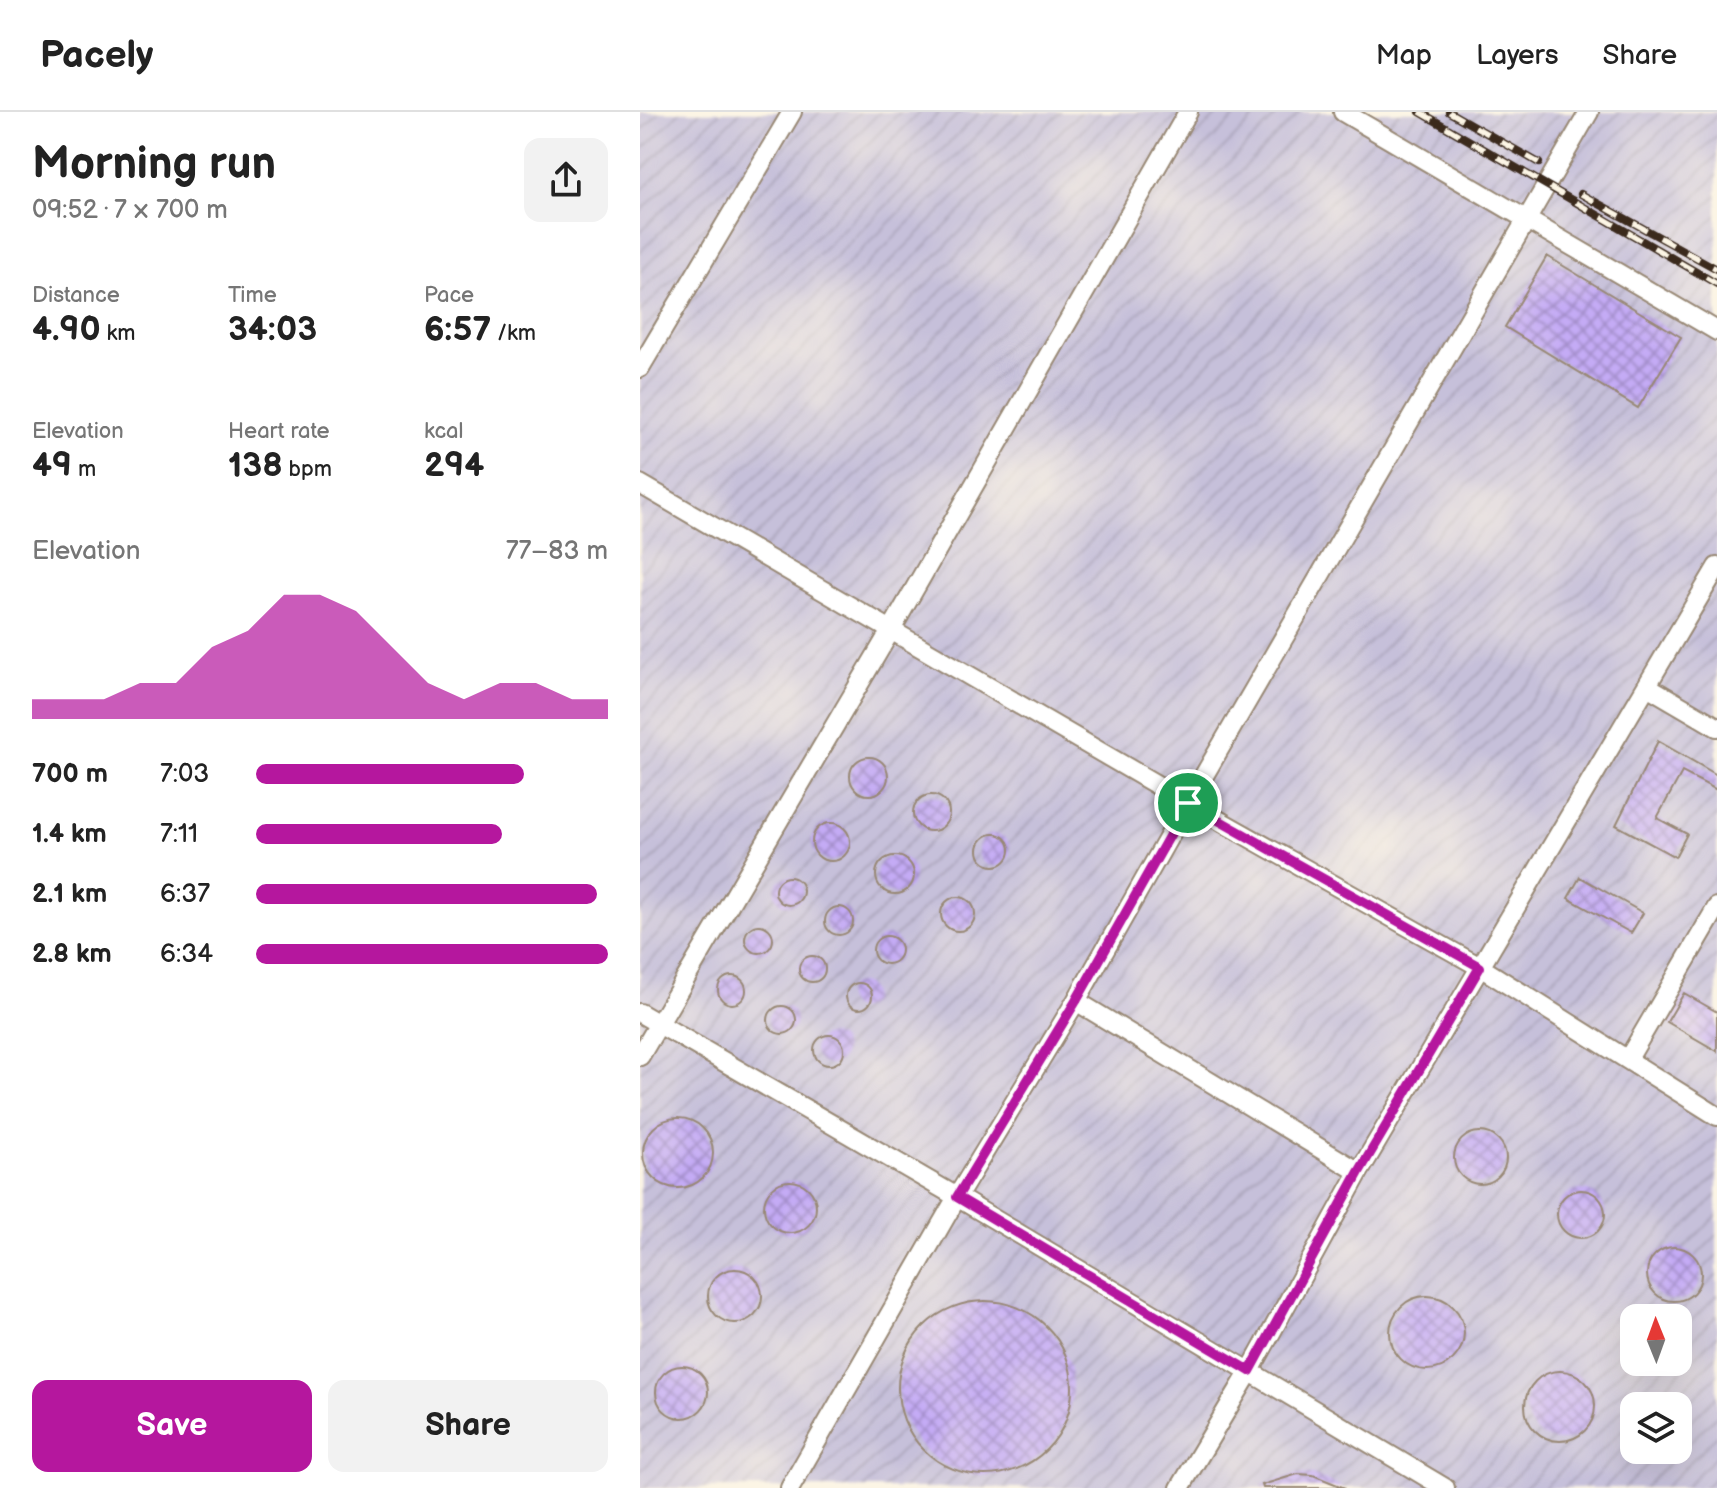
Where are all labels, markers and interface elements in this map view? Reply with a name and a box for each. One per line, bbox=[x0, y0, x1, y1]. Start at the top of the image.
text: Pacely bbox=[40, 33, 153, 78]
text: Map bbox=[1376, 39, 1432, 72]
text: Layers bbox=[1476, 39, 1559, 72]
text: Share bbox=[1603, 39, 1677, 72]
text: Morning run bbox=[32, 138, 276, 191]
button: share bbox=[524, 138, 608, 222]
text: 09:52 · 7 × 700 m bbox=[32, 195, 228, 226]
text: Distance bbox=[32, 282, 120, 309]
text: Time bbox=[228, 282, 277, 309]
text: Pace bbox=[424, 282, 474, 309]
text: 4.90 bbox=[32, 309, 101, 350]
text: 34:03 bbox=[228, 309, 317, 350]
text: 6:57 bbox=[424, 309, 491, 350]
text: km bbox=[101, 320, 136, 347]
text: /km bbox=[491, 320, 536, 347]
text: Elevation bbox=[32, 418, 124, 445]
text: Heart rate bbox=[228, 418, 330, 445]
text: kcal bbox=[424, 418, 463, 445]
text: 49 bbox=[32, 445, 72, 486]
text: 138 bbox=[228, 445, 283, 486]
text: 294 bbox=[424, 445, 484, 486]
text: m bbox=[72, 456, 96, 483]
text: bpm bbox=[283, 456, 332, 483]
text: Elevation bbox=[32, 536, 140, 567]
text: 77–83 m bbox=[506, 536, 608, 567]
text: 700 m bbox=[32, 759, 108, 790]
text: 7:03 bbox=[160, 759, 209, 790]
pin bbox=[1154, 769, 1222, 837]
icon: arrive bbox=[1166, 781, 1210, 825]
text: 1.4 km bbox=[32, 819, 107, 850]
text: 7:11 bbox=[160, 819, 198, 850]
text: 2.1 km bbox=[32, 879, 107, 910]
text: 6:37 bbox=[160, 879, 210, 910]
text: 2.8 km bbox=[32, 939, 112, 970]
text: 6:34 bbox=[160, 939, 213, 970]
north arrow bbox=[1620, 1304, 1692, 1376]
map controls bbox=[1620, 1304, 1692, 1464]
button: Save bbox=[32, 1380, 312, 1472]
button: Share bbox=[328, 1380, 608, 1472]
button: layers bbox=[1620, 1392, 1692, 1464]

